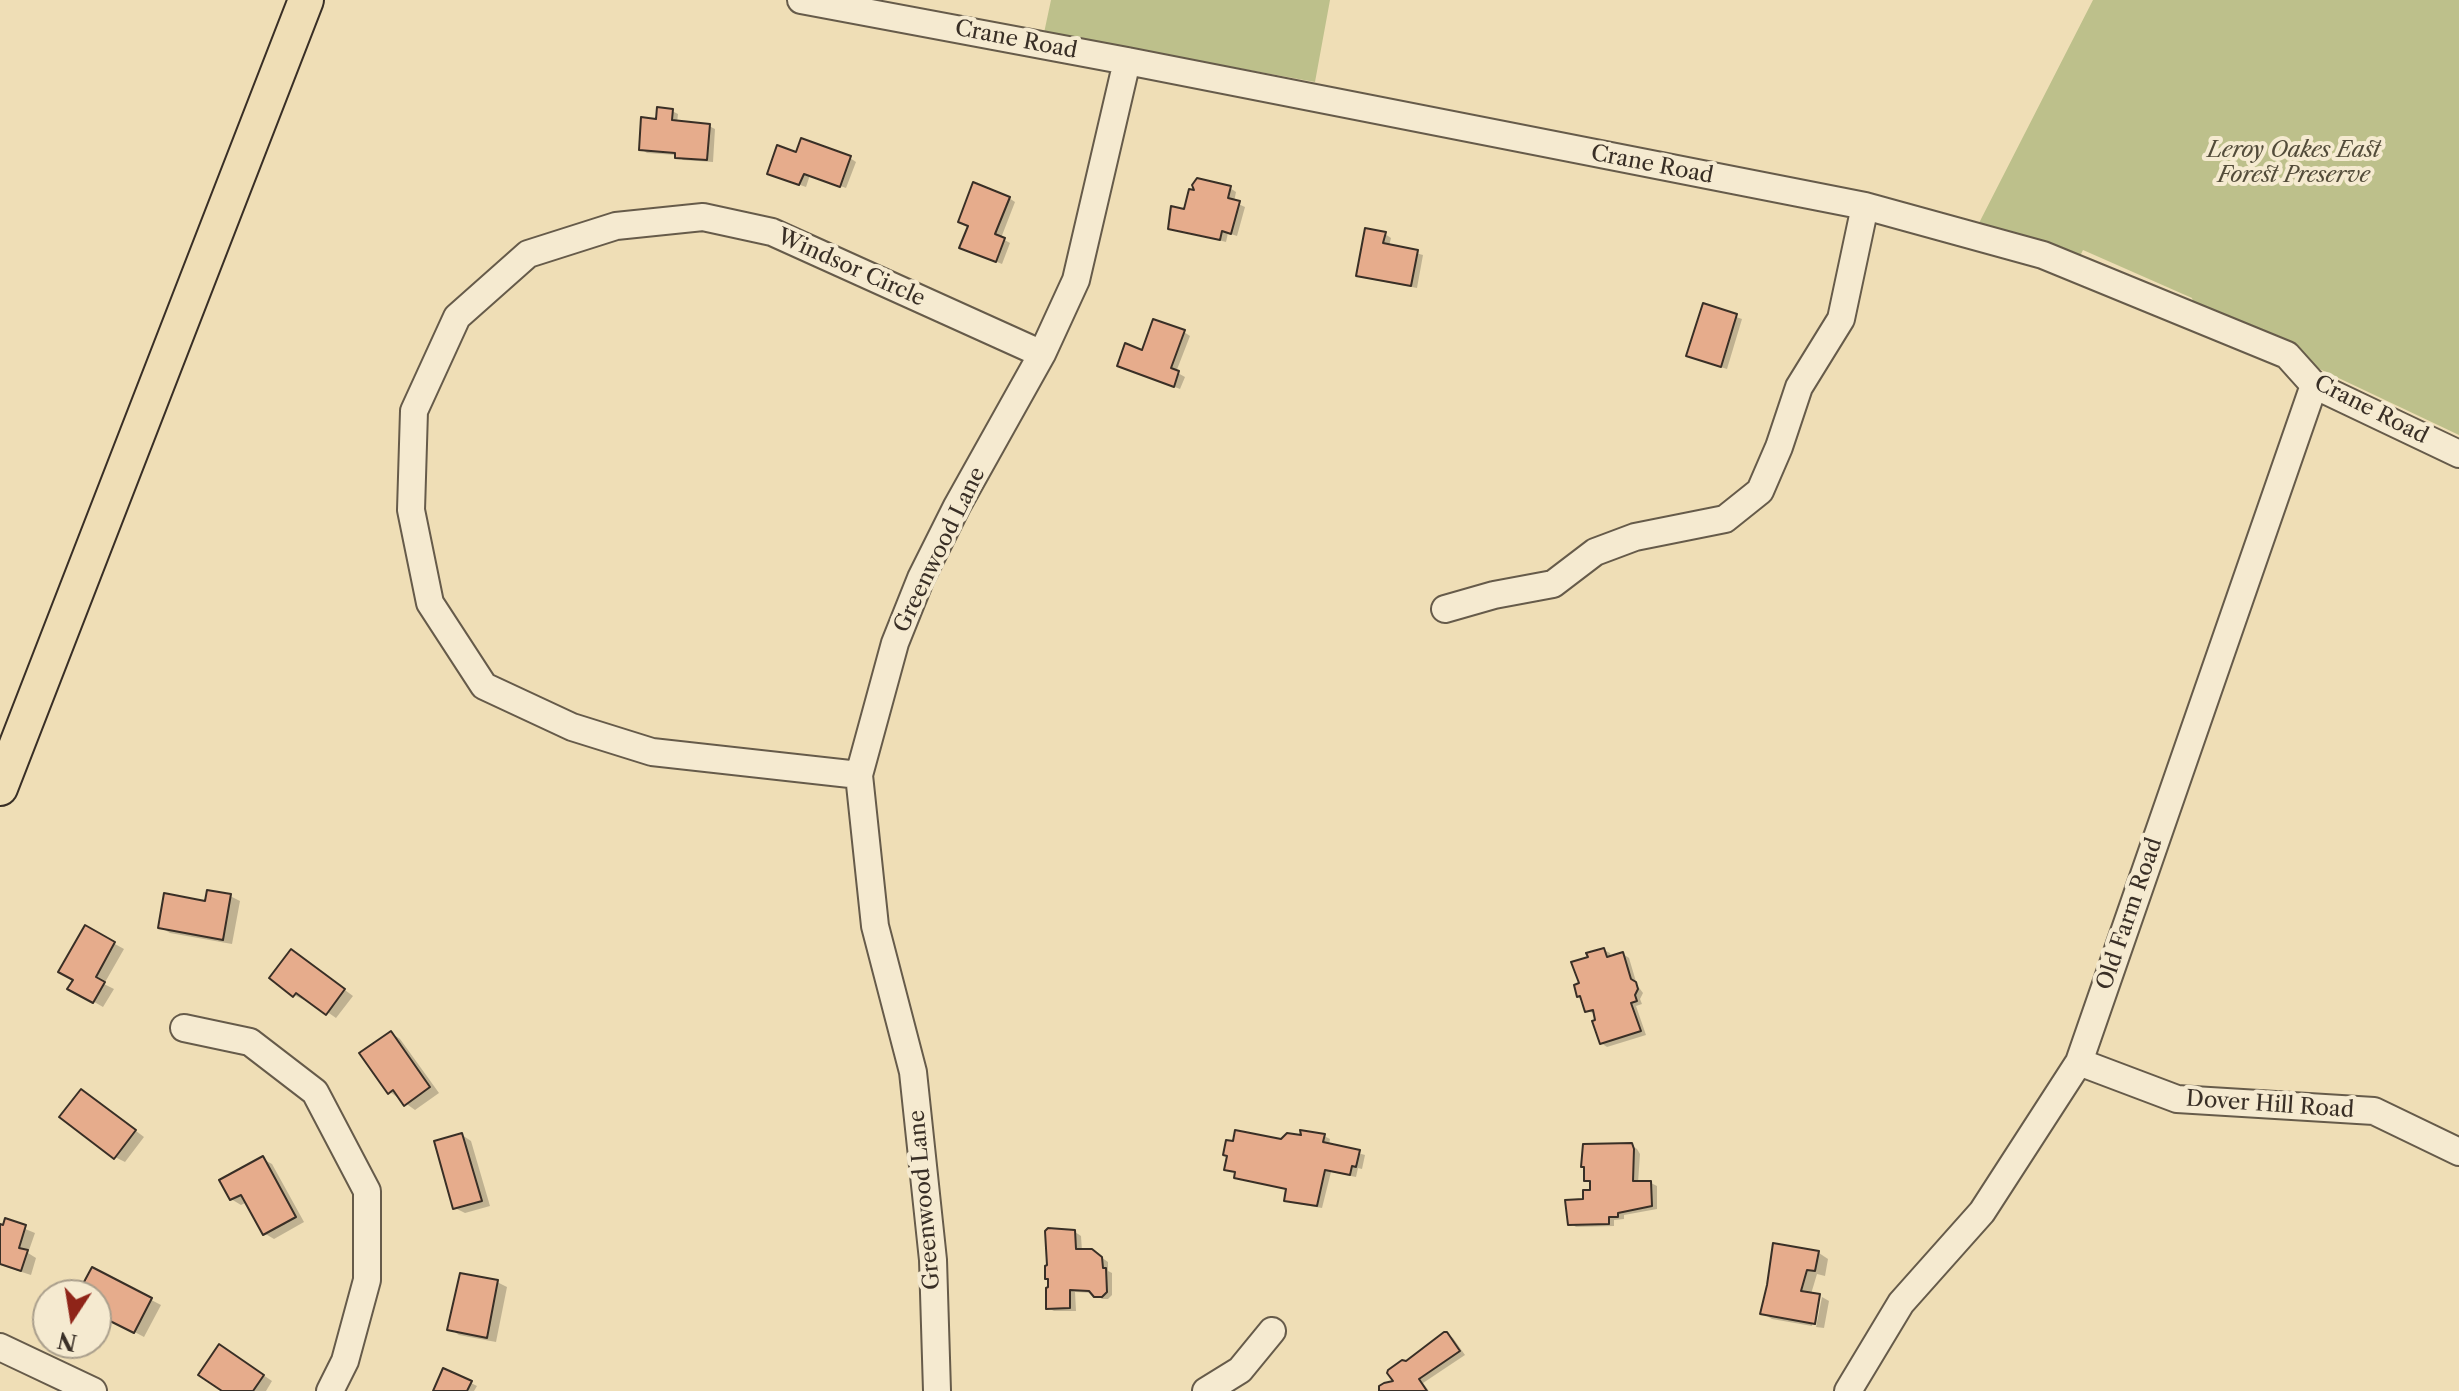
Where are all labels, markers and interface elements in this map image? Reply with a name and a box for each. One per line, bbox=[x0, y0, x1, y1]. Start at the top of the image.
street label: Crane Road bbox=[953, 15, 1079, 65]
park label: Leroy Oakes East Forest Preserve bbox=[2207, 138, 2381, 190]
street label: Crane Road bbox=[1589, 140, 1715, 190]
street label: Windsor Circle bbox=[773, 224, 929, 312]
street label: Crane Road bbox=[2310, 370, 2432, 450]
street label: Greenwood Lane bbox=[889, 463, 991, 637]
street label: Old Farm Road bbox=[2092, 835, 2168, 993]
street label: Dover Hill Road bbox=[2185, 1086, 2355, 1124]
street label: Greenwood Lane bbox=[904, 1109, 946, 1291]
north arrow bbox=[32, 1279, 112, 1359]
text: N bbox=[55, 1326, 79, 1356]

